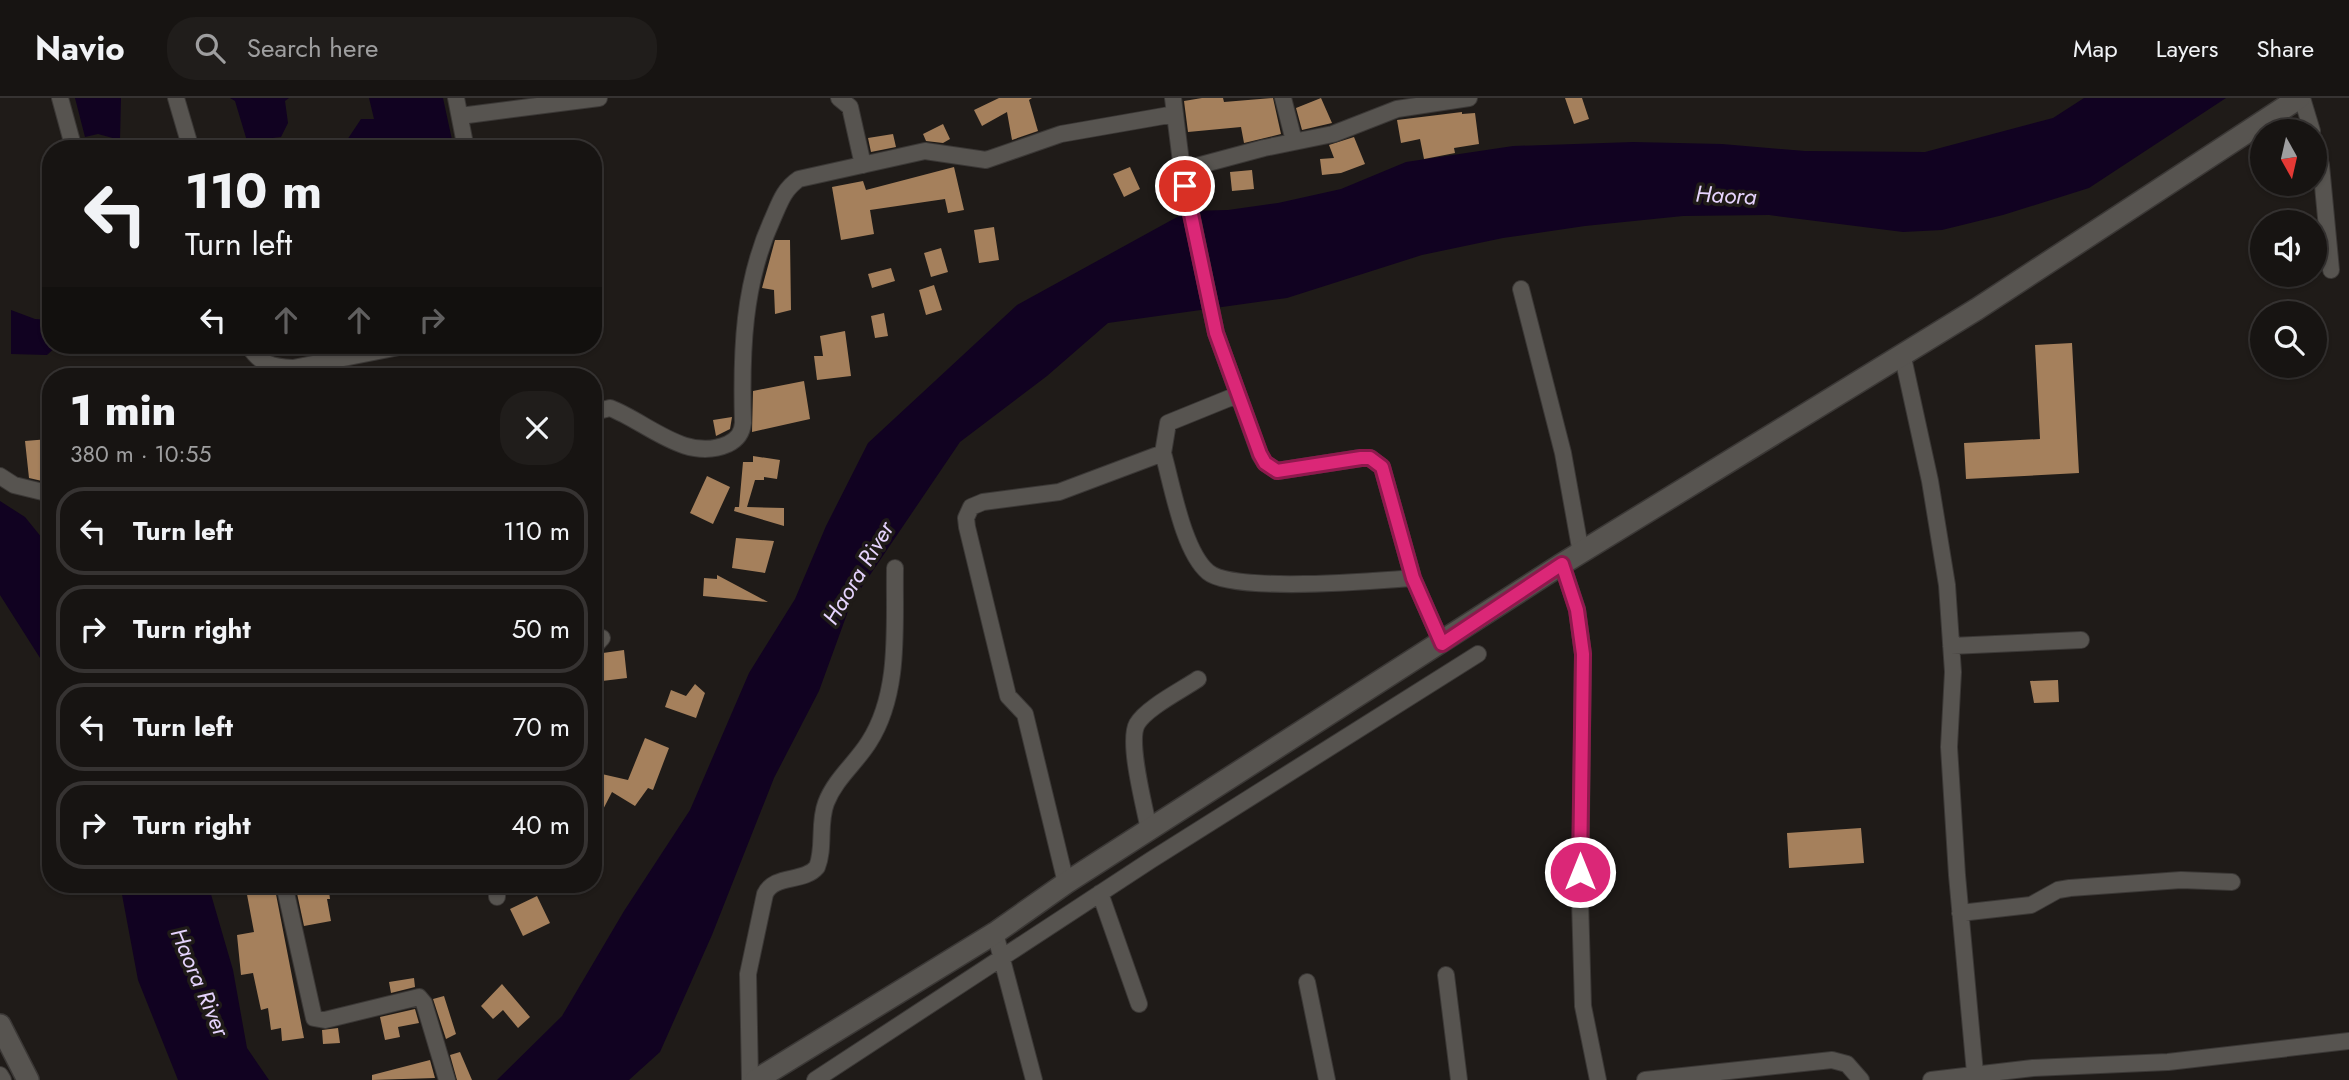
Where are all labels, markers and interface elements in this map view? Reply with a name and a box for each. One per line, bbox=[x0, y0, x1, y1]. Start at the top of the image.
search box bbox=[167, 17, 657, 80]
text: Navio bbox=[35, 25, 125, 72]
icon: search bbox=[191, 29, 229, 67]
text: Search here bbox=[247, 29, 378, 67]
text: Map bbox=[2073, 31, 2118, 66]
text: Layers bbox=[2156, 31, 2218, 66]
text: Share bbox=[2256, 31, 2314, 66]
north arrow bbox=[2250, 119, 2328, 196]
map controls bbox=[2250, 119, 2327, 378]
text: 110 m bbox=[185, 156, 322, 226]
pin bbox=[1155, 156, 1215, 216]
icon: arrive bbox=[1166, 167, 1204, 205]
icon: left bbox=[70, 168, 161, 259]
water label: Haora bbox=[1695, 176, 1758, 214]
button: sound bbox=[2250, 210, 2327, 287]
text: Turn left bbox=[185, 221, 292, 267]
icon: left bbox=[194, 301, 232, 339]
icon: ahead bbox=[267, 301, 305, 339]
icon: ahead bbox=[340, 301, 378, 339]
icon: right bbox=[413, 301, 451, 339]
button: search bbox=[2250, 301, 2327, 378]
text: 1 min bbox=[70, 380, 176, 441]
button: close bbox=[500, 391, 574, 465]
text: 380 m · 10:55 bbox=[70, 437, 211, 471]
icon: left bbox=[74, 512, 112, 550]
text: Turn left bbox=[133, 512, 233, 550]
text: 110 m bbox=[503, 512, 570, 550]
water label: Haora River bbox=[814, 514, 903, 631]
icon: right bbox=[74, 610, 112, 648]
text: Turn right bbox=[133, 610, 251, 648]
text: 50 m bbox=[512, 610, 570, 648]
icon: left bbox=[74, 708, 112, 746]
text: Turn left bbox=[133, 708, 233, 746]
text: 70 m bbox=[513, 708, 570, 746]
icon: right bbox=[74, 806, 112, 844]
text: Turn right bbox=[133, 806, 251, 844]
text: 40 m bbox=[511, 806, 570, 844]
position arrow bbox=[1543, 835, 1617, 909]
water label: Haora River bbox=[162, 922, 239, 1043]

